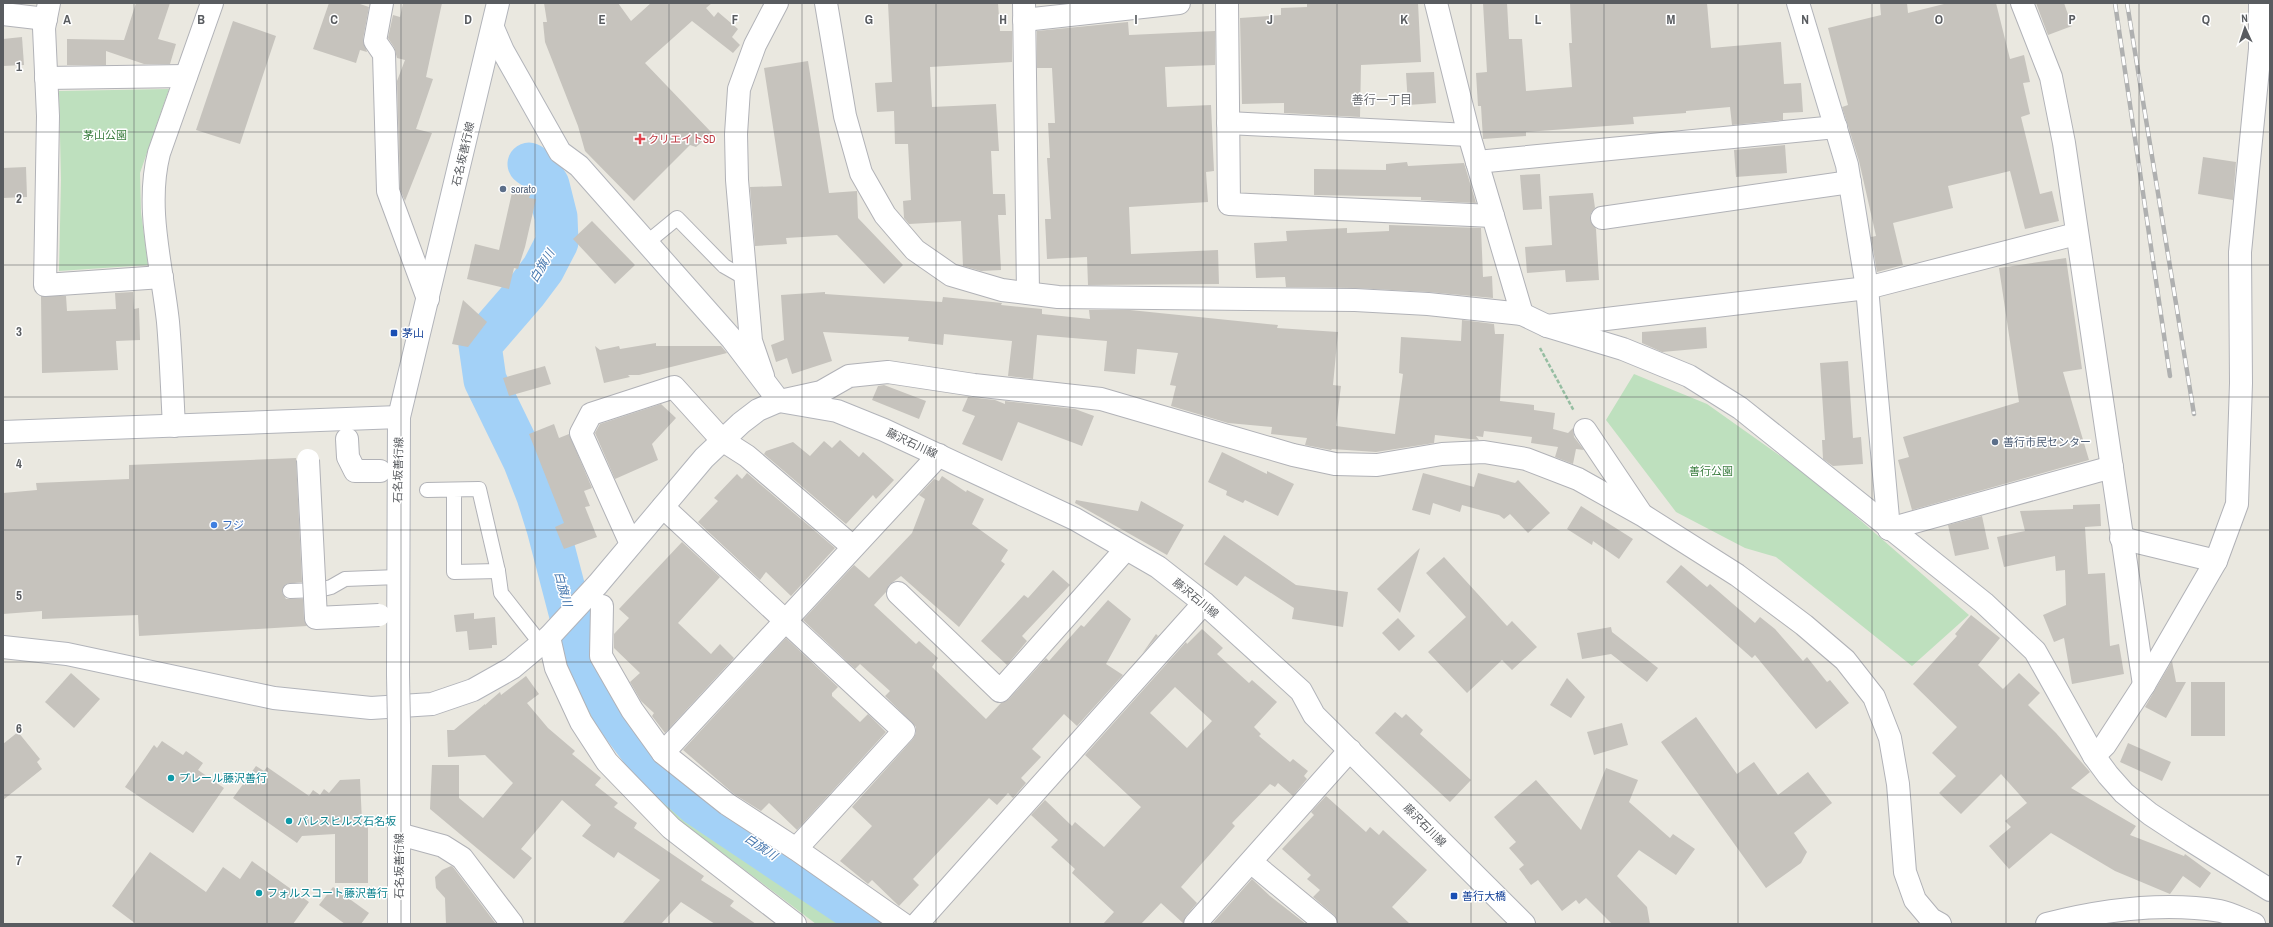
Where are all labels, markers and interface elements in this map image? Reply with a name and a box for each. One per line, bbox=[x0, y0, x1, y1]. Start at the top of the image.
north arrow bbox=[2225, 8, 2265, 48]
text: A bbox=[63, 11, 71, 28]
text: B bbox=[197, 11, 205, 28]
text: C bbox=[330, 11, 338, 28]
text: D bbox=[464, 11, 472, 28]
text: E bbox=[598, 11, 606, 28]
text: F bbox=[732, 11, 739, 28]
text: G bbox=[865, 11, 873, 28]
text: H bbox=[999, 11, 1007, 28]
text: I bbox=[1135, 11, 1138, 28]
text: J bbox=[1267, 11, 1273, 28]
text: K bbox=[1400, 11, 1408, 28]
text: L bbox=[1535, 11, 1542, 28]
text: M bbox=[1667, 11, 1676, 28]
text: N bbox=[1801, 11, 1809, 28]
text: O bbox=[1935, 11, 1943, 28]
text: P bbox=[2068, 11, 2076, 28]
text: Q bbox=[2202, 11, 2210, 28]
text: N bbox=[2241, 11, 2248, 25]
text: 1 bbox=[16, 58, 22, 75]
district label: 善行一丁目 bbox=[1352, 92, 1412, 108]
street label: 石名坂善行線 bbox=[449, 120, 477, 188]
park label: 茅山公園 bbox=[83, 128, 127, 142]
place label: クリエイトSD bbox=[648, 132, 716, 146]
marker: クリエイトSD bbox=[635, 134, 645, 144]
place label: sorato bbox=[511, 182, 536, 196]
marker: sorato bbox=[498, 184, 508, 194]
text: 2 bbox=[16, 190, 22, 207]
water label: 白旗川 bbox=[526, 245, 559, 286]
text: 3 bbox=[16, 323, 22, 340]
place label: 茅山 bbox=[402, 326, 424, 340]
marker: 茅山 bbox=[389, 328, 399, 338]
street label: 藤沢石川線 bbox=[884, 425, 940, 461]
place label: 善行市民センター bbox=[2003, 435, 2091, 449]
street label: 石名坂善行線 bbox=[390, 437, 406, 503]
marker: 善行市民センター bbox=[1990, 437, 2000, 447]
text: 4 bbox=[16, 455, 22, 472]
park label: 善行公園 bbox=[1689, 464, 1733, 478]
place label: フジ bbox=[222, 518, 244, 532]
marker: フジ bbox=[209, 520, 219, 530]
water label: 白旗川 bbox=[551, 570, 576, 610]
street label: 藤沢石川線 bbox=[1170, 575, 1222, 621]
text: 5 bbox=[16, 587, 22, 604]
text: 6 bbox=[16, 720, 22, 737]
place label: プレール藤沢善行 bbox=[179, 771, 267, 785]
marker: プレール藤沢善行 bbox=[166, 773, 176, 783]
street label: 藤沢石川線 bbox=[1401, 801, 1449, 849]
place label: パレスヒルズ石名坂 bbox=[297, 814, 396, 828]
marker: パレスヒルズ石名坂 bbox=[284, 816, 294, 826]
water label: 白旗川 bbox=[742, 830, 782, 865]
street label: 石名坂善行線 bbox=[392, 833, 406, 899]
text: 7 bbox=[16, 852, 22, 869]
place label: フォルスコート藤沢善行 bbox=[267, 886, 388, 900]
marker: フォルスコート藤沢善行 bbox=[254, 888, 264, 898]
place label: 善行大橋 bbox=[1462, 889, 1506, 903]
marker: 善行大橋 bbox=[1449, 891, 1459, 901]

